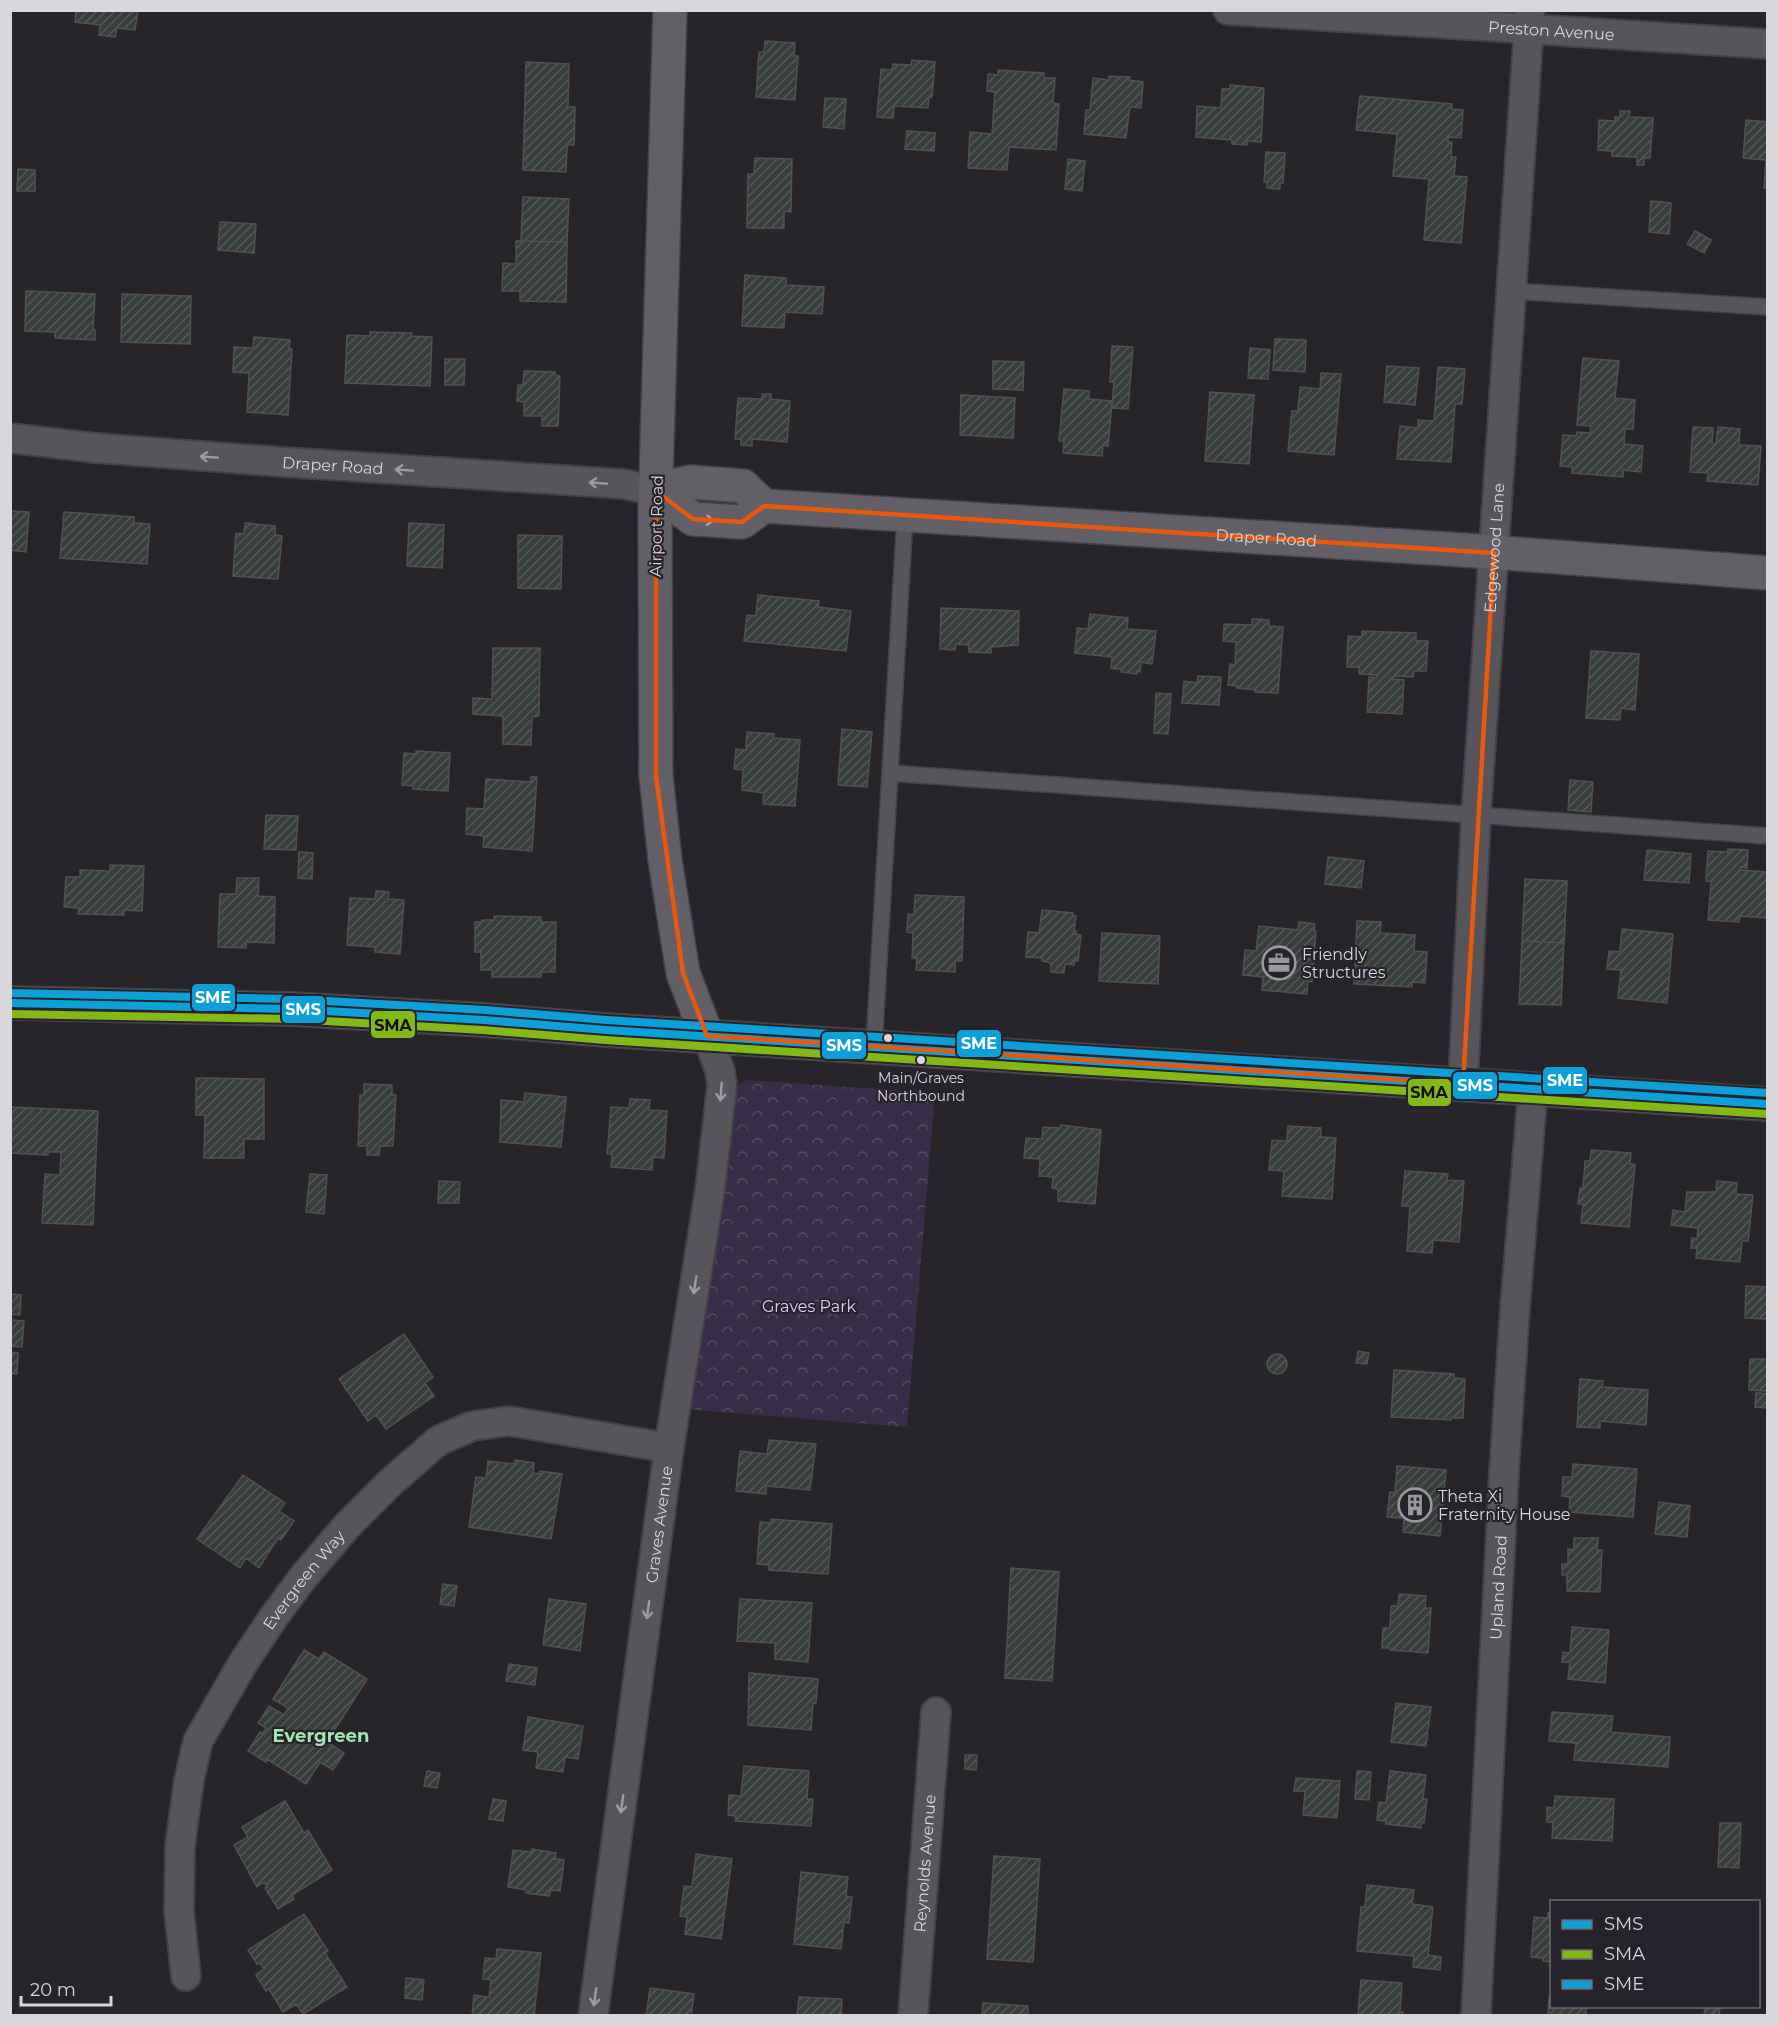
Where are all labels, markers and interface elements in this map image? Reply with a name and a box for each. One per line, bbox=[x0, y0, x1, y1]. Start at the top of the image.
street label: Preston Avenue bbox=[1488, 17, 1615, 44]
one-way arrow bbox=[200, 451, 219, 462]
street label: Draper Road bbox=[282, 453, 384, 478]
one-way arrow bbox=[394, 464, 414, 475]
street label: Airport Road bbox=[646, 475, 667, 577]
one-way arrow bbox=[589, 477, 609, 488]
street label: Edgewood Lane bbox=[1481, 482, 1508, 614]
one-way arrow bbox=[694, 514, 714, 525]
street label: Draper Road bbox=[1215, 525, 1318, 551]
office icon: Friendly Structures bbox=[1261, 945, 1297, 981]
place label: Friendly Structures bbox=[1302, 945, 1386, 982]
line badge: SME bbox=[191, 983, 236, 1012]
text: SME bbox=[195, 988, 231, 1007]
line badge: SMS bbox=[281, 995, 326, 1024]
text: SMS bbox=[285, 1000, 321, 1019]
line badge: SMA bbox=[370, 1010, 416, 1039]
text: SMA bbox=[374, 1016, 413, 1035]
line badge: SME bbox=[956, 1029, 1002, 1058]
line badge: SMS bbox=[821, 1031, 867, 1060]
unlabelled marker bbox=[882, 1032, 894, 1044]
text: SME bbox=[961, 1034, 997, 1053]
text: SMS bbox=[826, 1036, 862, 1055]
marker: Main/Graves Northbound bbox=[915, 1054, 927, 1066]
line badge: SME bbox=[1542, 1066, 1588, 1095]
place label: Main/Graves Northbound bbox=[877, 1069, 965, 1105]
line badge: SMS bbox=[1452, 1071, 1498, 1100]
text: SME bbox=[1547, 1071, 1583, 1090]
text: SMS bbox=[1457, 1076, 1493, 1095]
line badge: SMA bbox=[1407, 1078, 1452, 1107]
one-way arrow bbox=[715, 1081, 726, 1101]
text: SMA bbox=[1410, 1083, 1449, 1102]
one-way arrow bbox=[689, 1275, 700, 1294]
park label: Graves Park bbox=[762, 1297, 856, 1316]
street label: Graves Avenue bbox=[642, 1465, 677, 1584]
building icon: Theta Xi Fraternity House bbox=[1397, 1487, 1433, 1523]
place label: Theta Xi Fraternity House bbox=[1438, 1487, 1570, 1524]
street label: Evergreen Way bbox=[259, 1526, 349, 1633]
street label: Upland Road bbox=[1486, 1535, 1511, 1641]
one-way arrow bbox=[642, 1600, 653, 1620]
district label: Evergreen bbox=[273, 1725, 369, 1747]
one-way arrow bbox=[616, 1793, 627, 1813]
street label: Reynolds Avenue bbox=[910, 1794, 940, 1933]
legend bbox=[1550, 1900, 1760, 2008]
text: SMS bbox=[1604, 1913, 1643, 1935]
text: SMA bbox=[1604, 1943, 1645, 1965]
scale bar bbox=[21, 1969, 111, 2007]
text: SME bbox=[1604, 1973, 1644, 1995]
text: 20 m bbox=[30, 1979, 76, 2001]
one-way arrow bbox=[590, 1986, 601, 2006]

